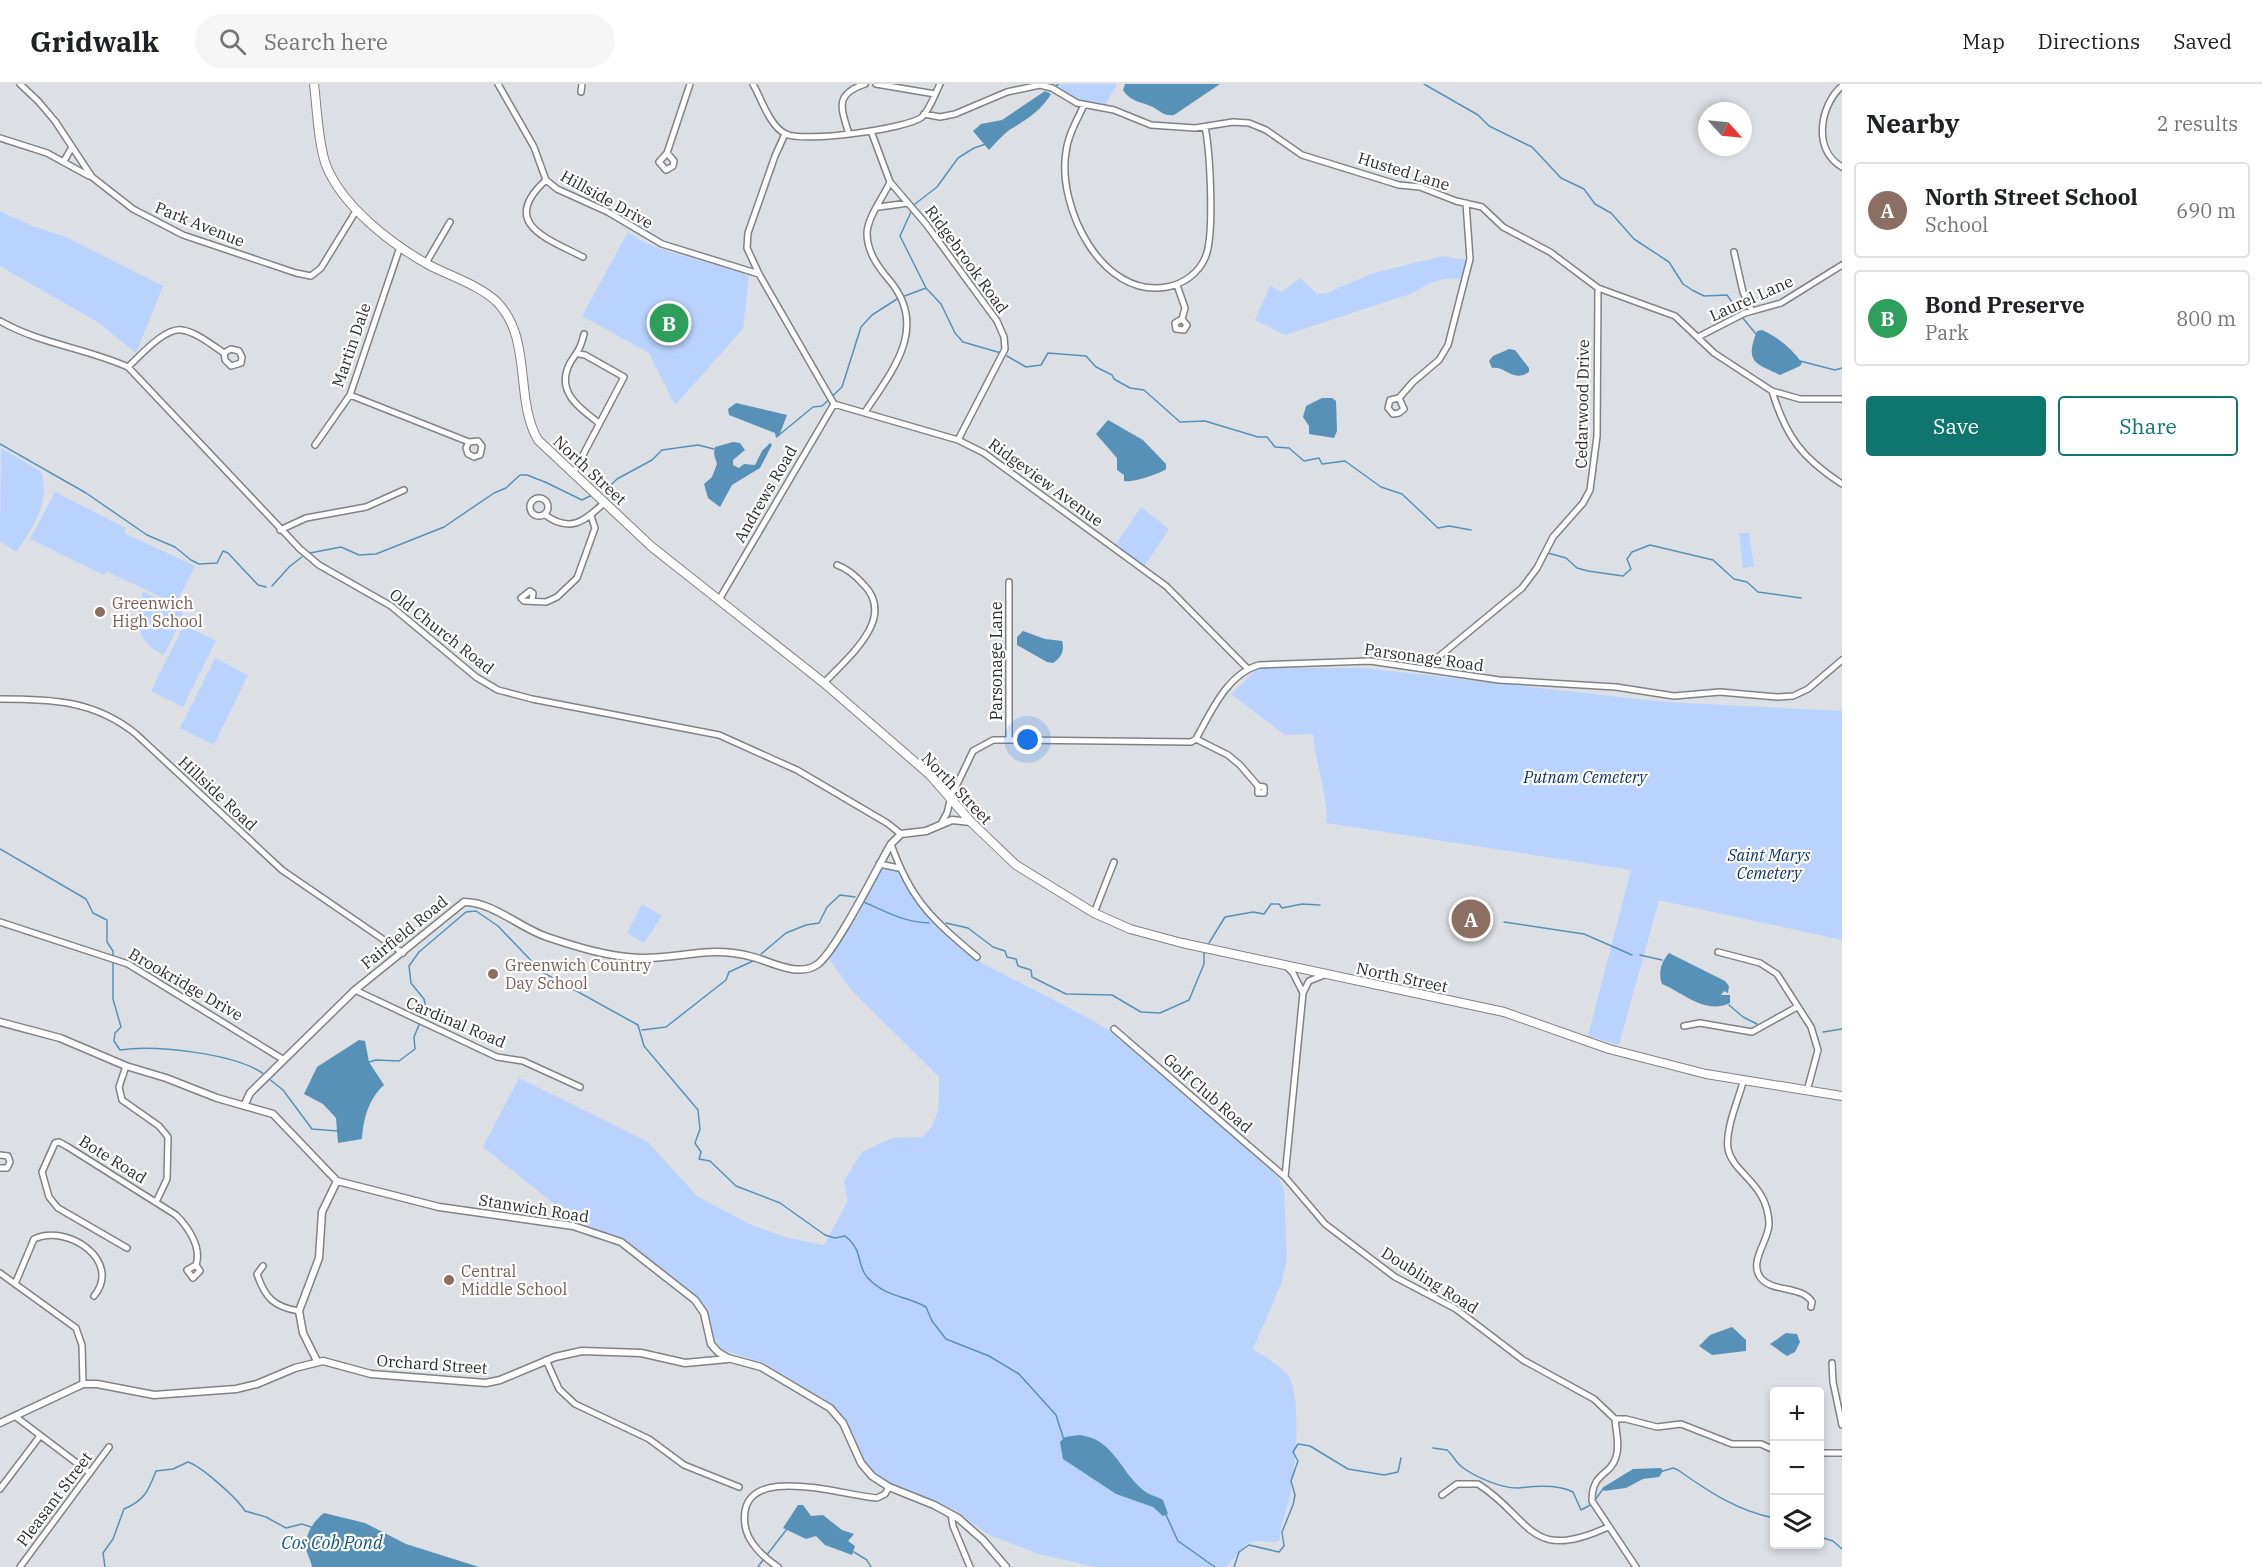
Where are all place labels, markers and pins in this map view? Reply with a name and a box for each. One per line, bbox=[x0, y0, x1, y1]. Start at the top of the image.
pin: B bbox=[650, 300, 688, 346]
place label: Greenwich High School bbox=[112, 593, 203, 631]
marker: Greenwich High School bbox=[93, 605, 107, 619]
pin: A bbox=[1452, 896, 1490, 942]
place label: Greenwich Country Day School bbox=[505, 955, 652, 993]
marker: Greenwich Country Day School bbox=[486, 967, 500, 981]
place label: Central Middle School bbox=[461, 1261, 567, 1299]
marker: Central Middle School bbox=[442, 1273, 456, 1287]

